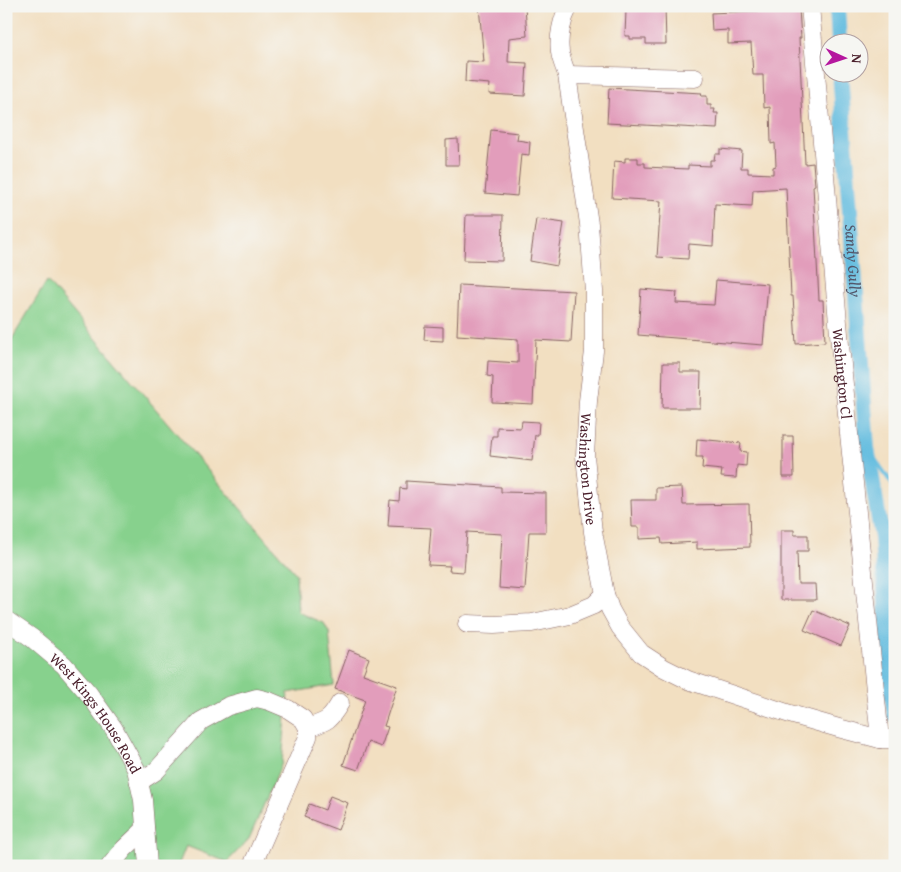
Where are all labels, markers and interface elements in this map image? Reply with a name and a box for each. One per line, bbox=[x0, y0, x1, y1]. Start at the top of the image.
north arrow bbox=[818, 32, 868, 82]
text: N bbox=[847, 53, 867, 65]
water label: Sandy Gully bbox=[839, 223, 868, 298]
street label: Washington Cl bbox=[828, 327, 858, 420]
street label: Washington Drive bbox=[574, 413, 603, 526]
street label: West Kings House Road bbox=[46, 647, 147, 777]

